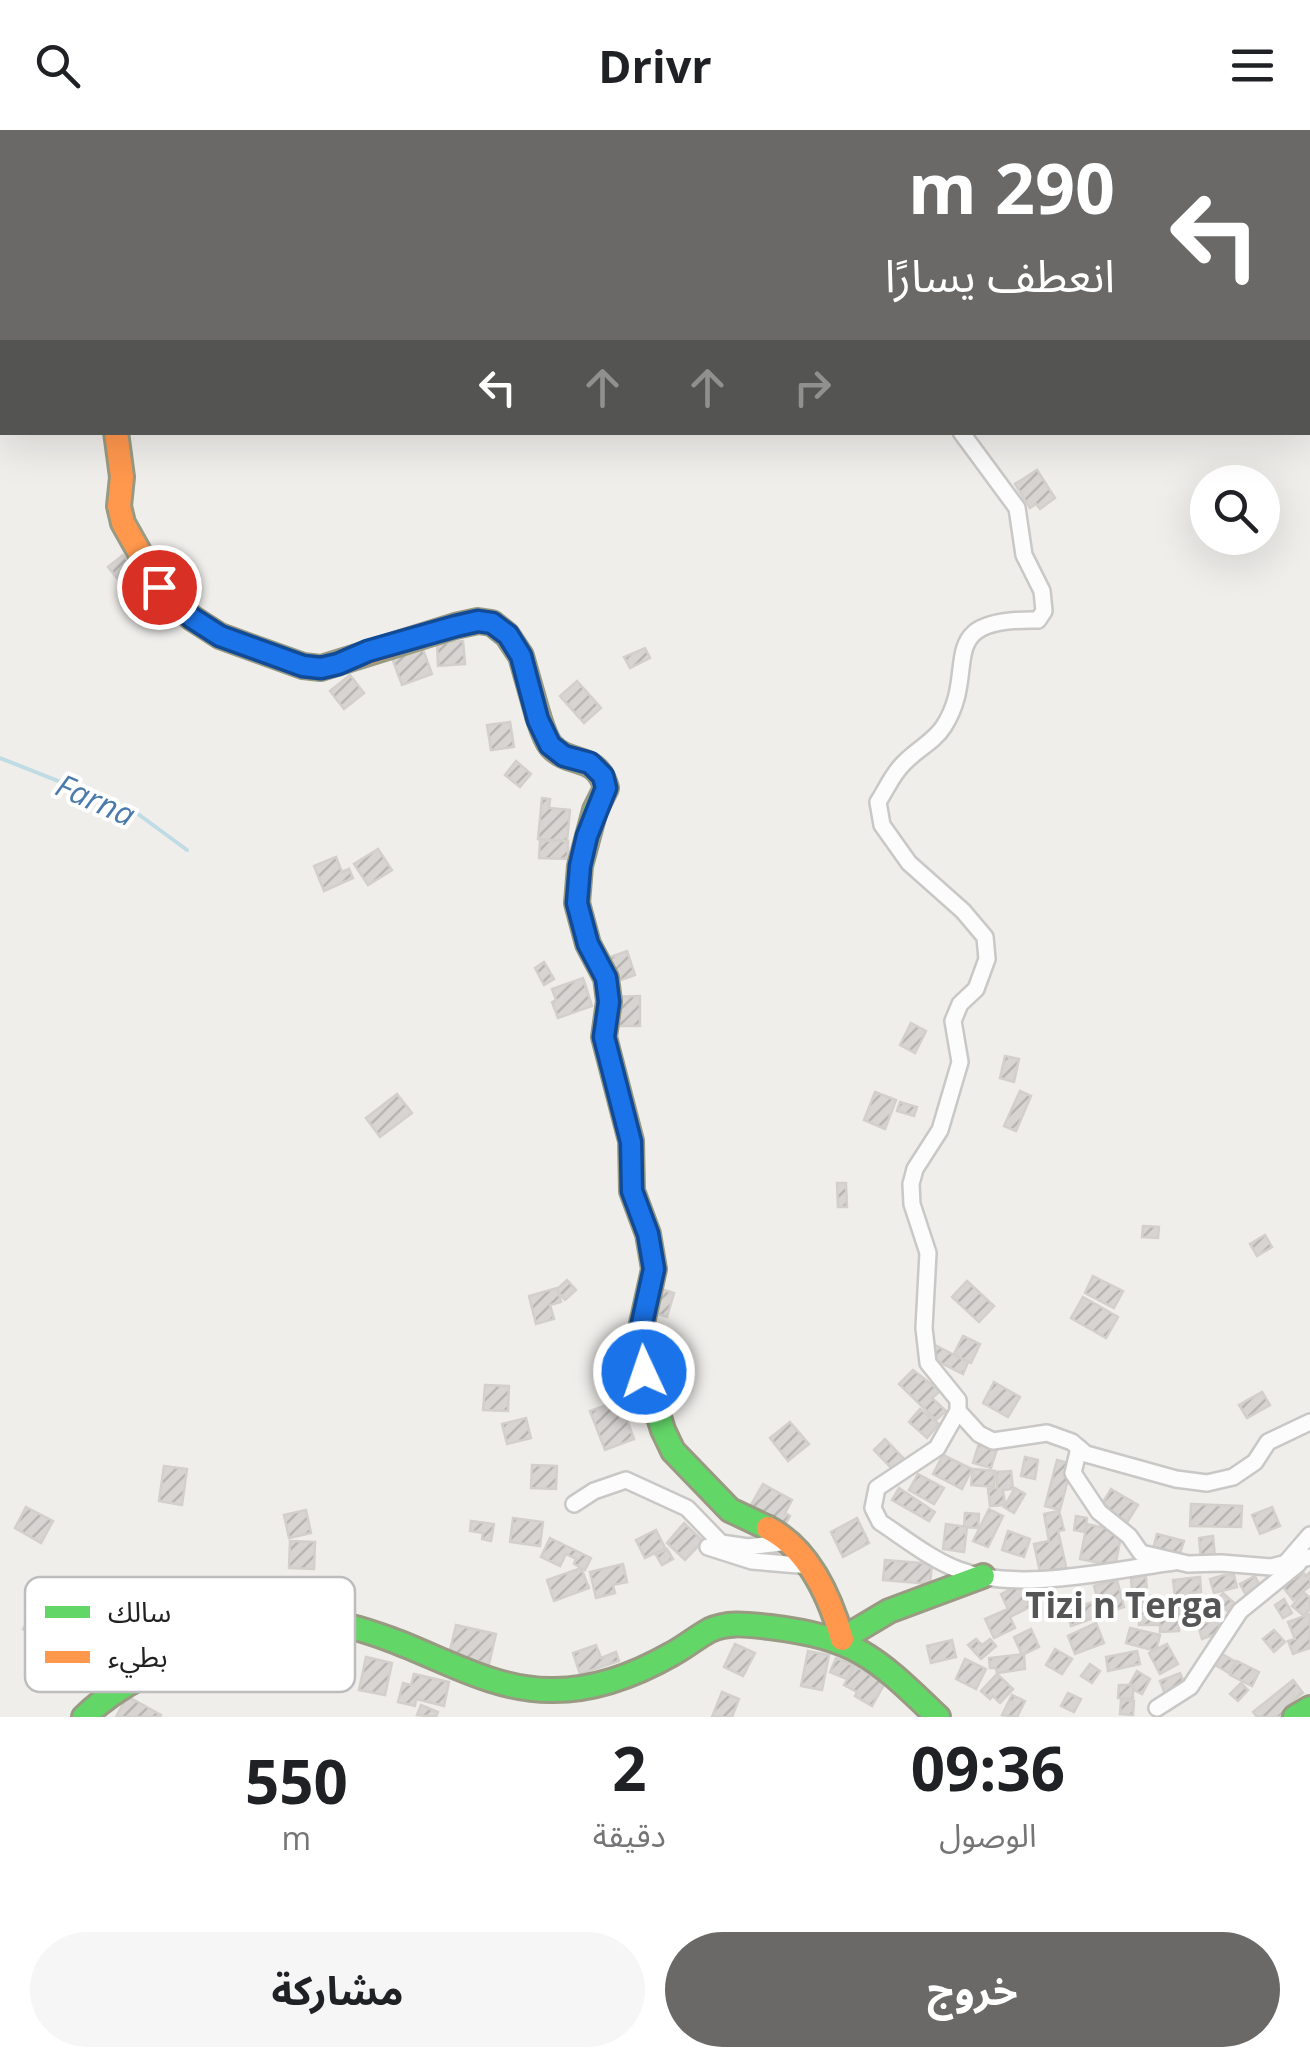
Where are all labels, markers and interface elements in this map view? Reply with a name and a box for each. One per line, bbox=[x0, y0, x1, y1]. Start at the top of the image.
text: Drivr bbox=[598, 35, 712, 96]
icon: search bbox=[30, 38, 85, 93]
icon: menu bbox=[1225, 38, 1280, 93]
text: 290 m bbox=[908, 139, 1115, 235]
icon: left bbox=[1150, 170, 1280, 300]
text: انعطف يسارًا bbox=[885, 244, 1115, 305]
icon: left bbox=[470, 360, 525, 415]
icon: ahead bbox=[575, 360, 630, 415]
icon: ahead bbox=[680, 360, 735, 415]
icon: right bbox=[785, 360, 840, 415]
map controls bbox=[1190, 465, 1280, 555]
button: search bbox=[1190, 465, 1280, 555]
pin bbox=[117, 545, 202, 630]
icon: arrive bbox=[132, 560, 187, 615]
water label: Farna bbox=[50, 763, 142, 835]
position arrow bbox=[592, 1320, 696, 1424]
legend bbox=[25, 1577, 355, 1692]
district label: Tizi n Terga bbox=[1025, 1581, 1223, 1628]
text: سالك bbox=[108, 1592, 171, 1630]
text: بطيء bbox=[108, 1637, 168, 1678]
text: 2 bbox=[612, 1727, 646, 1809]
text: 09:36 bbox=[911, 1727, 1065, 1809]
text: 550 bbox=[245, 1740, 348, 1822]
text: دقيقة bbox=[593, 1813, 666, 1856]
text: الوصول bbox=[939, 1813, 1037, 1856]
text: m bbox=[282, 1816, 311, 1859]
button: مشاركة bbox=[30, 1932, 645, 2047]
button: خروج bbox=[665, 1932, 1280, 2047]

